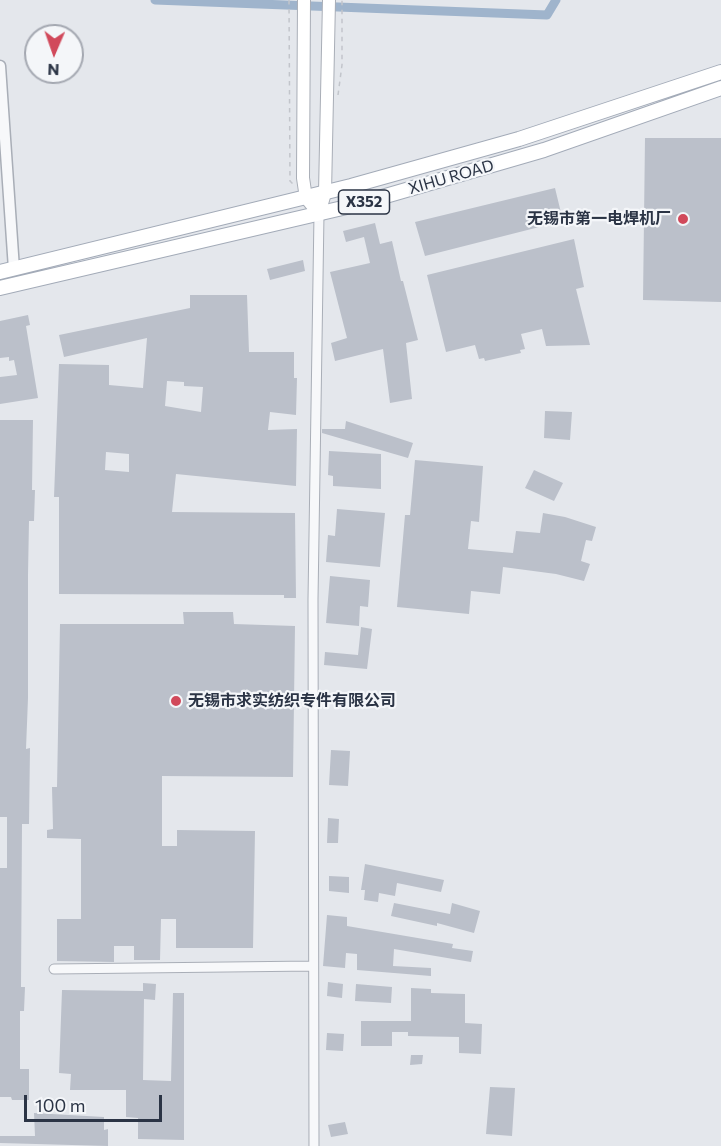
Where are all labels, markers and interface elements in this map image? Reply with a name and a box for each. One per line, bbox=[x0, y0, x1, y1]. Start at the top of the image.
north arrow bbox=[24, 24, 84, 84]
text: N bbox=[47, 61, 60, 80]
street label: XIHU ROAD bbox=[406, 156, 496, 198]
road number: X352 bbox=[338, 190, 389, 214]
place label: 无锡市第一电焊机厂 bbox=[527, 209, 671, 229]
marker: 无锡市第一电焊机厂 bbox=[676, 212, 690, 226]
place label: 无锡市求实纺织专件有限公司 bbox=[188, 691, 396, 711]
marker: 无锡市求实纺织专件有限公司 bbox=[169, 694, 183, 708]
scale bar bbox=[27, 1083, 165, 1121]
text: 100 m bbox=[35, 1094, 85, 1116]

